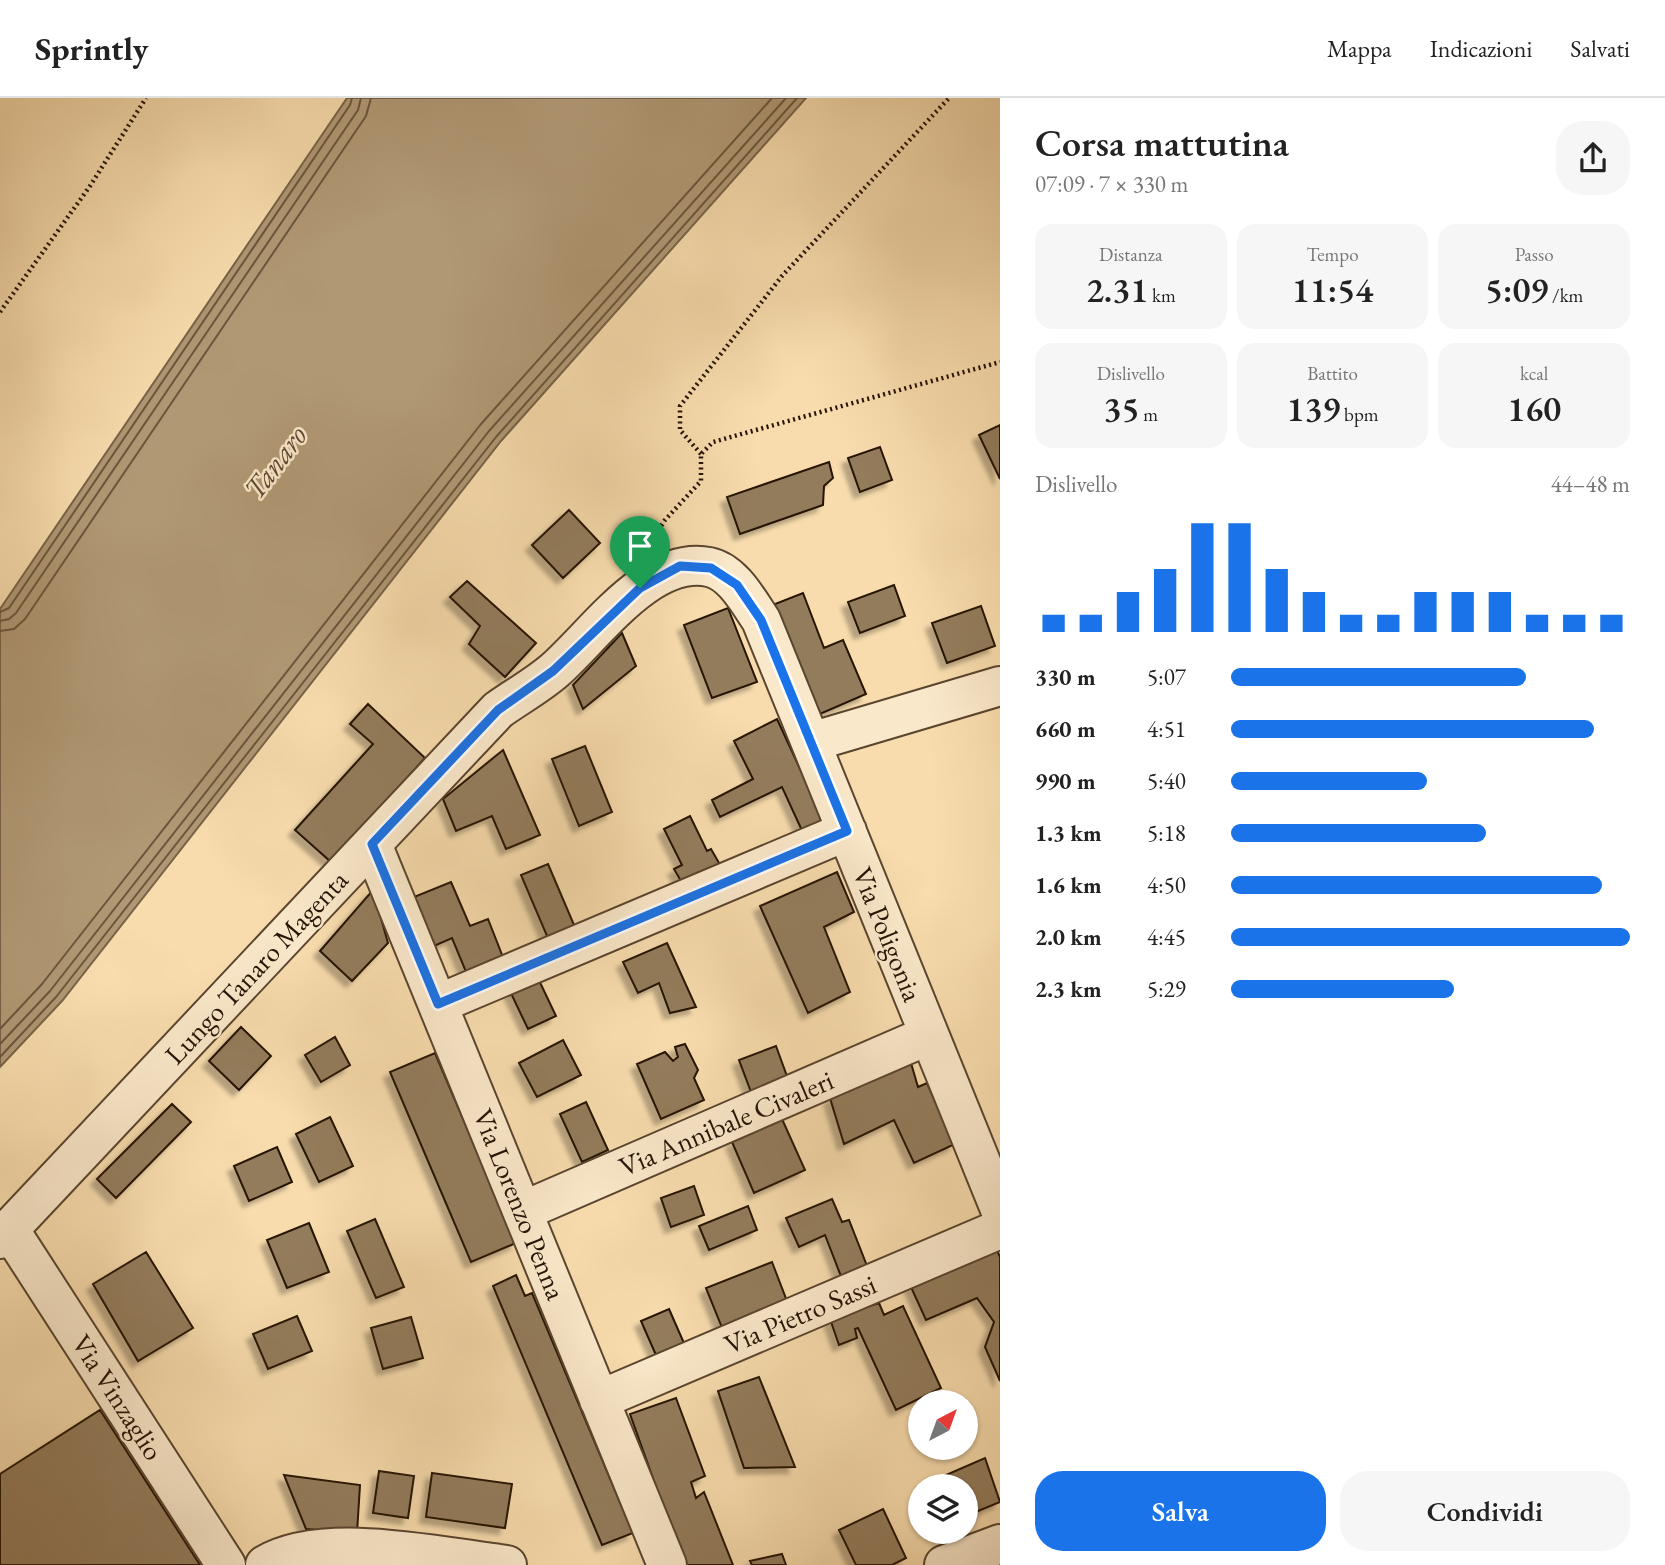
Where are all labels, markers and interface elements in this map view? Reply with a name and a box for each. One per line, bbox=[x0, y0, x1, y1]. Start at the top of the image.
text: Sprintly bbox=[35, 27, 148, 70]
text: Mappa bbox=[1327, 33, 1392, 64]
text: Indicazioni bbox=[1430, 33, 1532, 64]
text: Salvati bbox=[1570, 33, 1630, 64]
text: Corsa mattutina bbox=[1035, 118, 1289, 167]
button: share bbox=[1556, 121, 1630, 195]
text: 07:09 · 7 × 330 m bbox=[1035, 169, 1188, 199]
text: Distanza bbox=[1099, 242, 1163, 267]
text: Tempo bbox=[1306, 242, 1359, 267]
text: Passo bbox=[1515, 242, 1554, 267]
text: 2.31 bbox=[1086, 267, 1148, 312]
text: 11:54 bbox=[1292, 267, 1373, 312]
text: 5:09 bbox=[1485, 267, 1548, 312]
text: km bbox=[1148, 283, 1176, 308]
text: /km bbox=[1548, 283, 1583, 308]
text: Dislivello bbox=[1097, 361, 1165, 386]
text: Battito bbox=[1307, 361, 1358, 386]
text: kcal bbox=[1520, 361, 1548, 386]
text: 35 bbox=[1104, 386, 1139, 431]
text: 139 bbox=[1286, 386, 1340, 431]
text: 160 bbox=[1507, 386, 1561, 431]
text: m bbox=[1139, 402, 1158, 427]
text: bpm bbox=[1340, 402, 1379, 427]
water label: Tanaro bbox=[234, 417, 316, 507]
text: Dislivello bbox=[1035, 469, 1117, 499]
text: 44–48 m bbox=[1551, 469, 1630, 499]
pin bbox=[610, 516, 670, 588]
icon: arrive bbox=[621, 527, 659, 565]
text: 330 m bbox=[1035, 662, 1096, 692]
text: 5:07 bbox=[1147, 662, 1186, 692]
text: 660 m bbox=[1035, 714, 1096, 744]
text: 4:51 bbox=[1147, 714, 1186, 744]
text: 990 m bbox=[1035, 766, 1096, 796]
text: 5:40 bbox=[1147, 766, 1186, 796]
text: 1.3 km bbox=[1035, 818, 1102, 848]
text: 5:18 bbox=[1147, 818, 1186, 848]
street label: Lungo Tanaro Magenta bbox=[157, 862, 356, 1072]
street label: Via Poligonia bbox=[845, 862, 932, 1007]
text: 1.6 km bbox=[1035, 870, 1102, 900]
text: 4:50 bbox=[1147, 870, 1186, 900]
text: 2.0 km bbox=[1035, 922, 1102, 952]
text: 4:45 bbox=[1147, 922, 1186, 952]
text: 2.3 km bbox=[1035, 974, 1102, 1004]
text: 5:29 bbox=[1147, 974, 1186, 1004]
street label: Via Annibale Civaleri bbox=[613, 1062, 839, 1184]
street label: Via Lorenzo Penna bbox=[465, 1103, 575, 1306]
street label: Via Pietro Sassi bbox=[718, 1266, 882, 1362]
street label: Via Vinzaglio bbox=[64, 1327, 172, 1467]
north arrow bbox=[908, 1390, 978, 1460]
map controls bbox=[908, 1390, 978, 1544]
button: Salva bbox=[1035, 1471, 1326, 1551]
button: Condividi bbox=[1340, 1471, 1630, 1551]
button: layers bbox=[908, 1474, 978, 1544]

